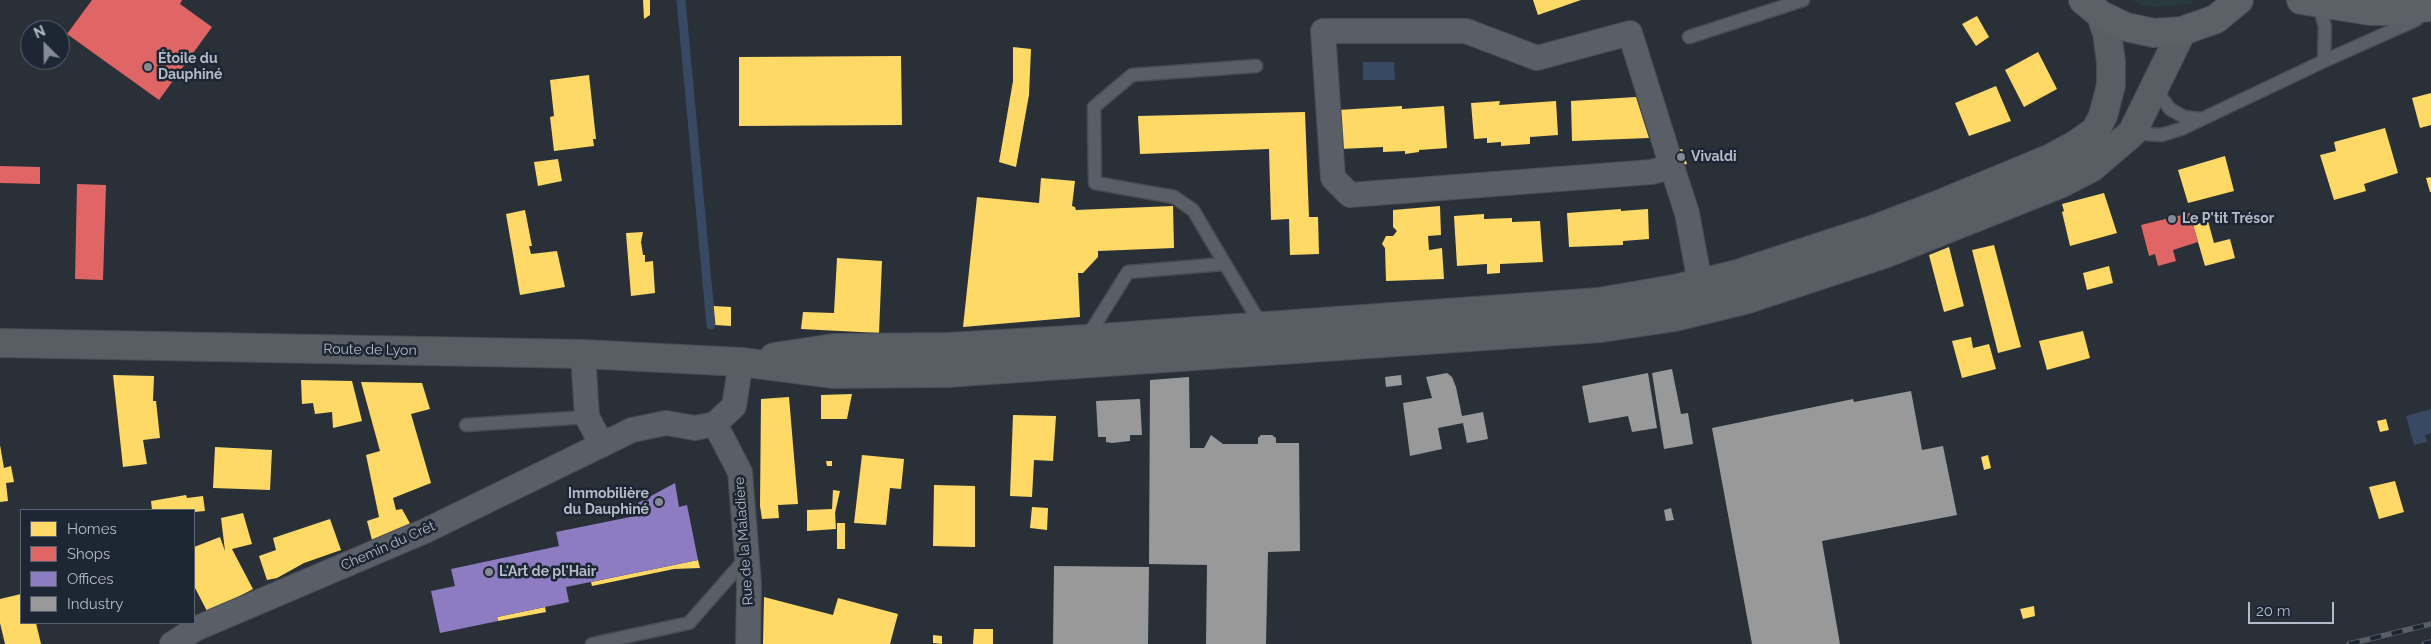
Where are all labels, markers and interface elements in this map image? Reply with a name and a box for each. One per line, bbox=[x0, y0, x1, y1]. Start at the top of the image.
north arrow bbox=[20, 20, 70, 70]
text: N bbox=[31, 23, 48, 42]
place label: Étoile du Dauphiné bbox=[158, 51, 222, 84]
marker: Étoile du Dauphiné bbox=[142, 61, 154, 73]
place label: Vivaldi bbox=[1691, 149, 1737, 165]
marker: Vivaldi bbox=[1675, 151, 1687, 163]
place label: Le P'tit Trésor bbox=[2182, 211, 2274, 227]
marker: Le P'tit Trésor bbox=[2166, 213, 2178, 225]
street label: Route de Lyon bbox=[323, 341, 417, 359]
street label: Rue de la Maladière bbox=[731, 476, 757, 606]
place label: Immobilière du Dauphiné bbox=[564, 486, 649, 518]
marker: Immobilière du Dauphiné bbox=[653, 496, 665, 508]
legend bbox=[20, 509, 195, 624]
street label: Chemin du Crêt bbox=[338, 518, 438, 574]
text: Homes bbox=[67, 520, 117, 538]
text: Shops bbox=[67, 545, 110, 563]
place label: L'Art de pl'Hair bbox=[499, 564, 596, 580]
marker: L'Art de pl'Hair bbox=[483, 566, 495, 578]
text: Offices bbox=[67, 570, 114, 588]
scale bar bbox=[2251, 592, 2337, 624]
text: Industry bbox=[67, 595, 123, 613]
text: 20 m bbox=[2256, 602, 2291, 620]

